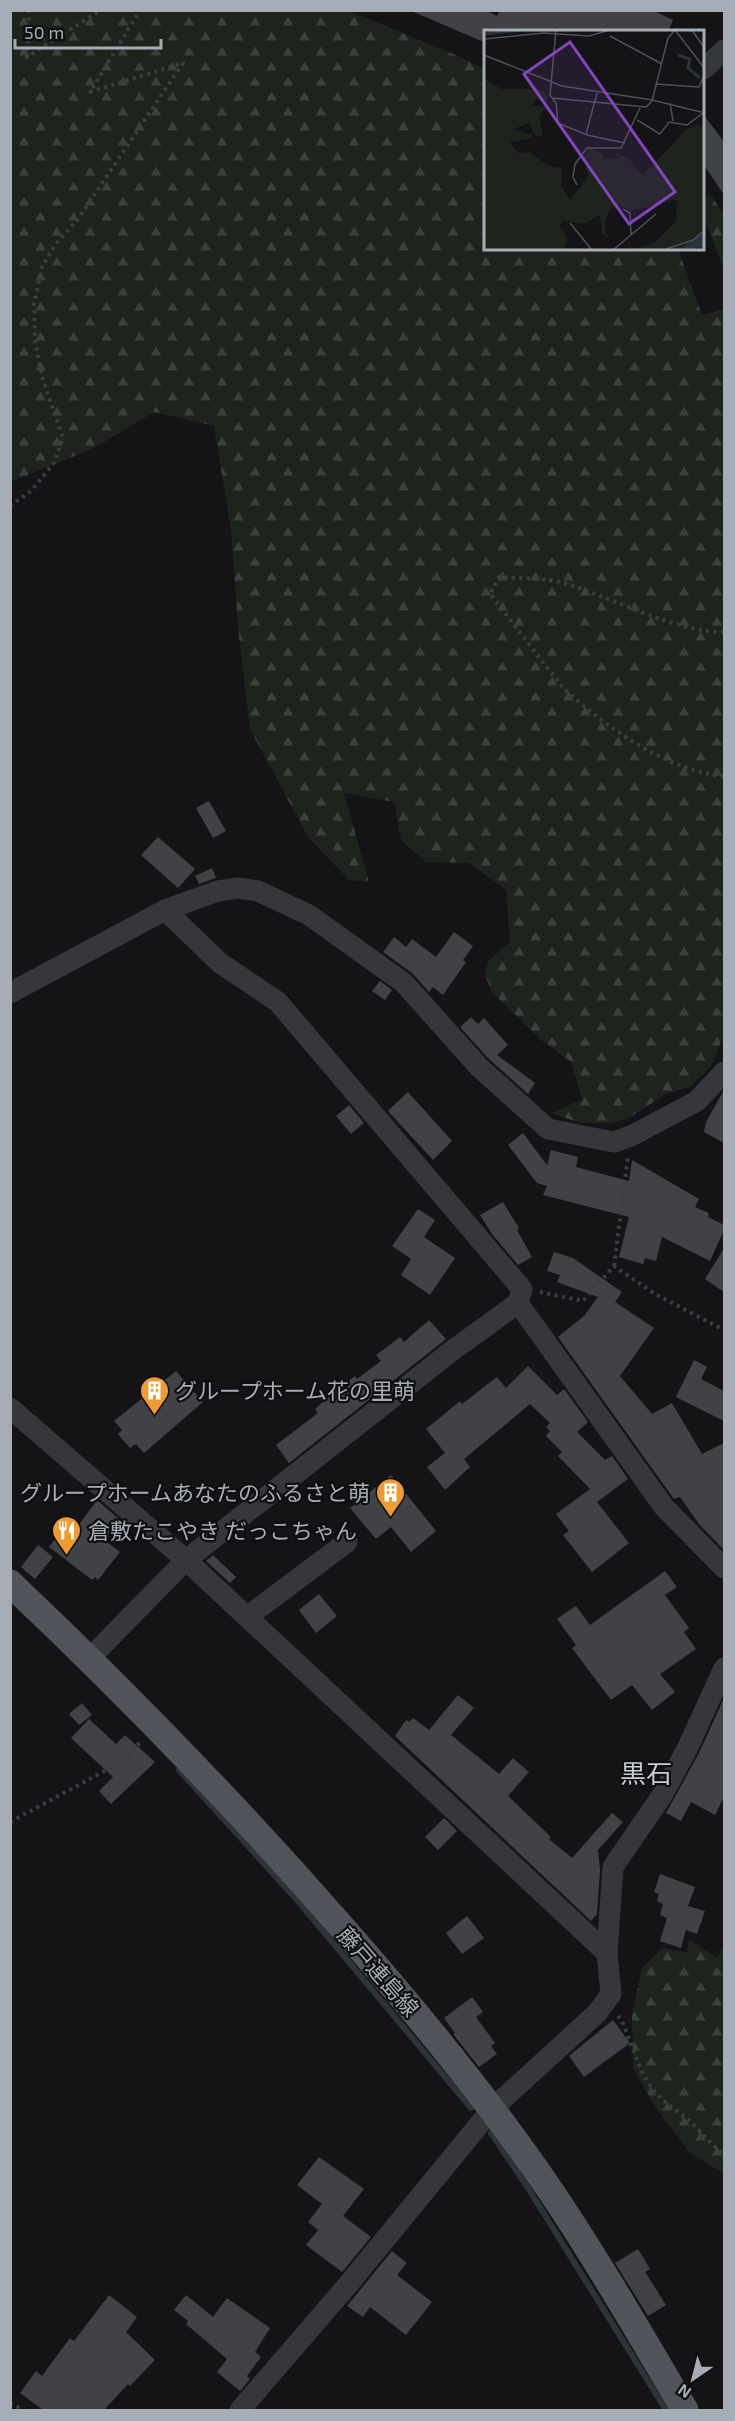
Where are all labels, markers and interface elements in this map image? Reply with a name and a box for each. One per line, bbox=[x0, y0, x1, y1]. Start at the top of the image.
scale bar bbox=[15, 12, 160, 50]
text: 50 m bbox=[24, 21, 64, 43]
inset map bbox=[484, 30, 705, 250]
building icon: グループホーム花の里萌 bbox=[138, 1374, 170, 1416]
place label: グループホーム花の里萌 bbox=[175, 1377, 415, 1403]
building icon: グループホームあなたのふるさと萌 bbox=[375, 1476, 407, 1518]
place label: グループホームあなたのふるさと萌 bbox=[20, 1479, 370, 1505]
restaurant icon: 倉敷たこやき だっこちゃん bbox=[51, 1514, 83, 1556]
place label: 倉敷たこやき だっこちゃん bbox=[88, 1517, 357, 1543]
district label: 黒石 bbox=[620, 1757, 672, 1788]
street label: 藤戸連島線 bbox=[333, 1921, 425, 2021]
north arrow bbox=[663, 2349, 723, 2409]
text: N bbox=[674, 2381, 694, 2403]

